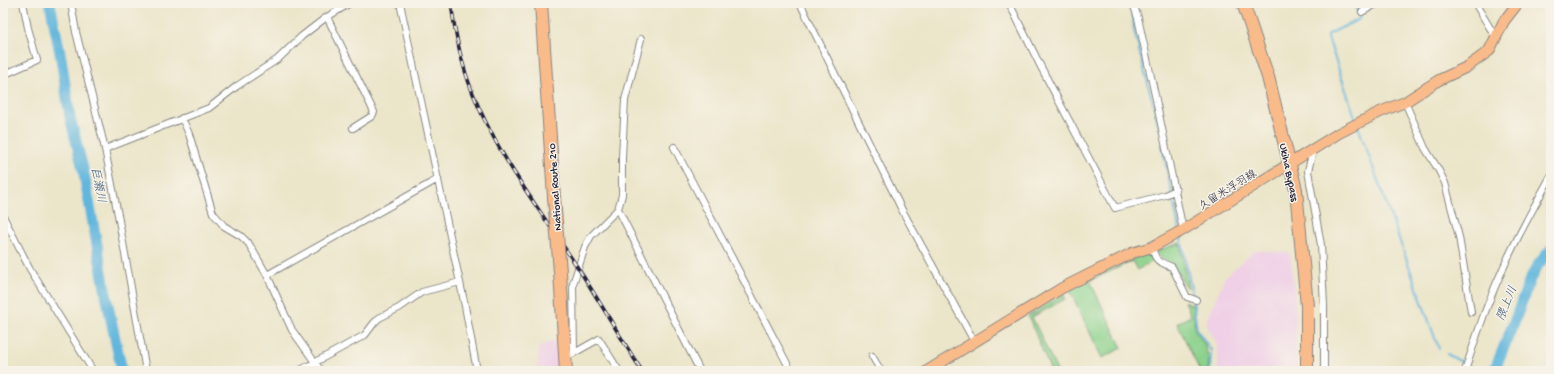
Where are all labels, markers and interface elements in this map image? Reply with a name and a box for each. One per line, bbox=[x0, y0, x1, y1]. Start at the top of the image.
street label: Ukiha Bypass bbox=[1276, 142, 1300, 203]
street label: National Route 210 bbox=[547, 143, 565, 231]
water label: 巨瀬川 bbox=[87, 166, 108, 204]
street label: 久留米浮羽線 bbox=[1196, 167, 1259, 213]
water label: 隈上川 bbox=[1494, 284, 1521, 323]

